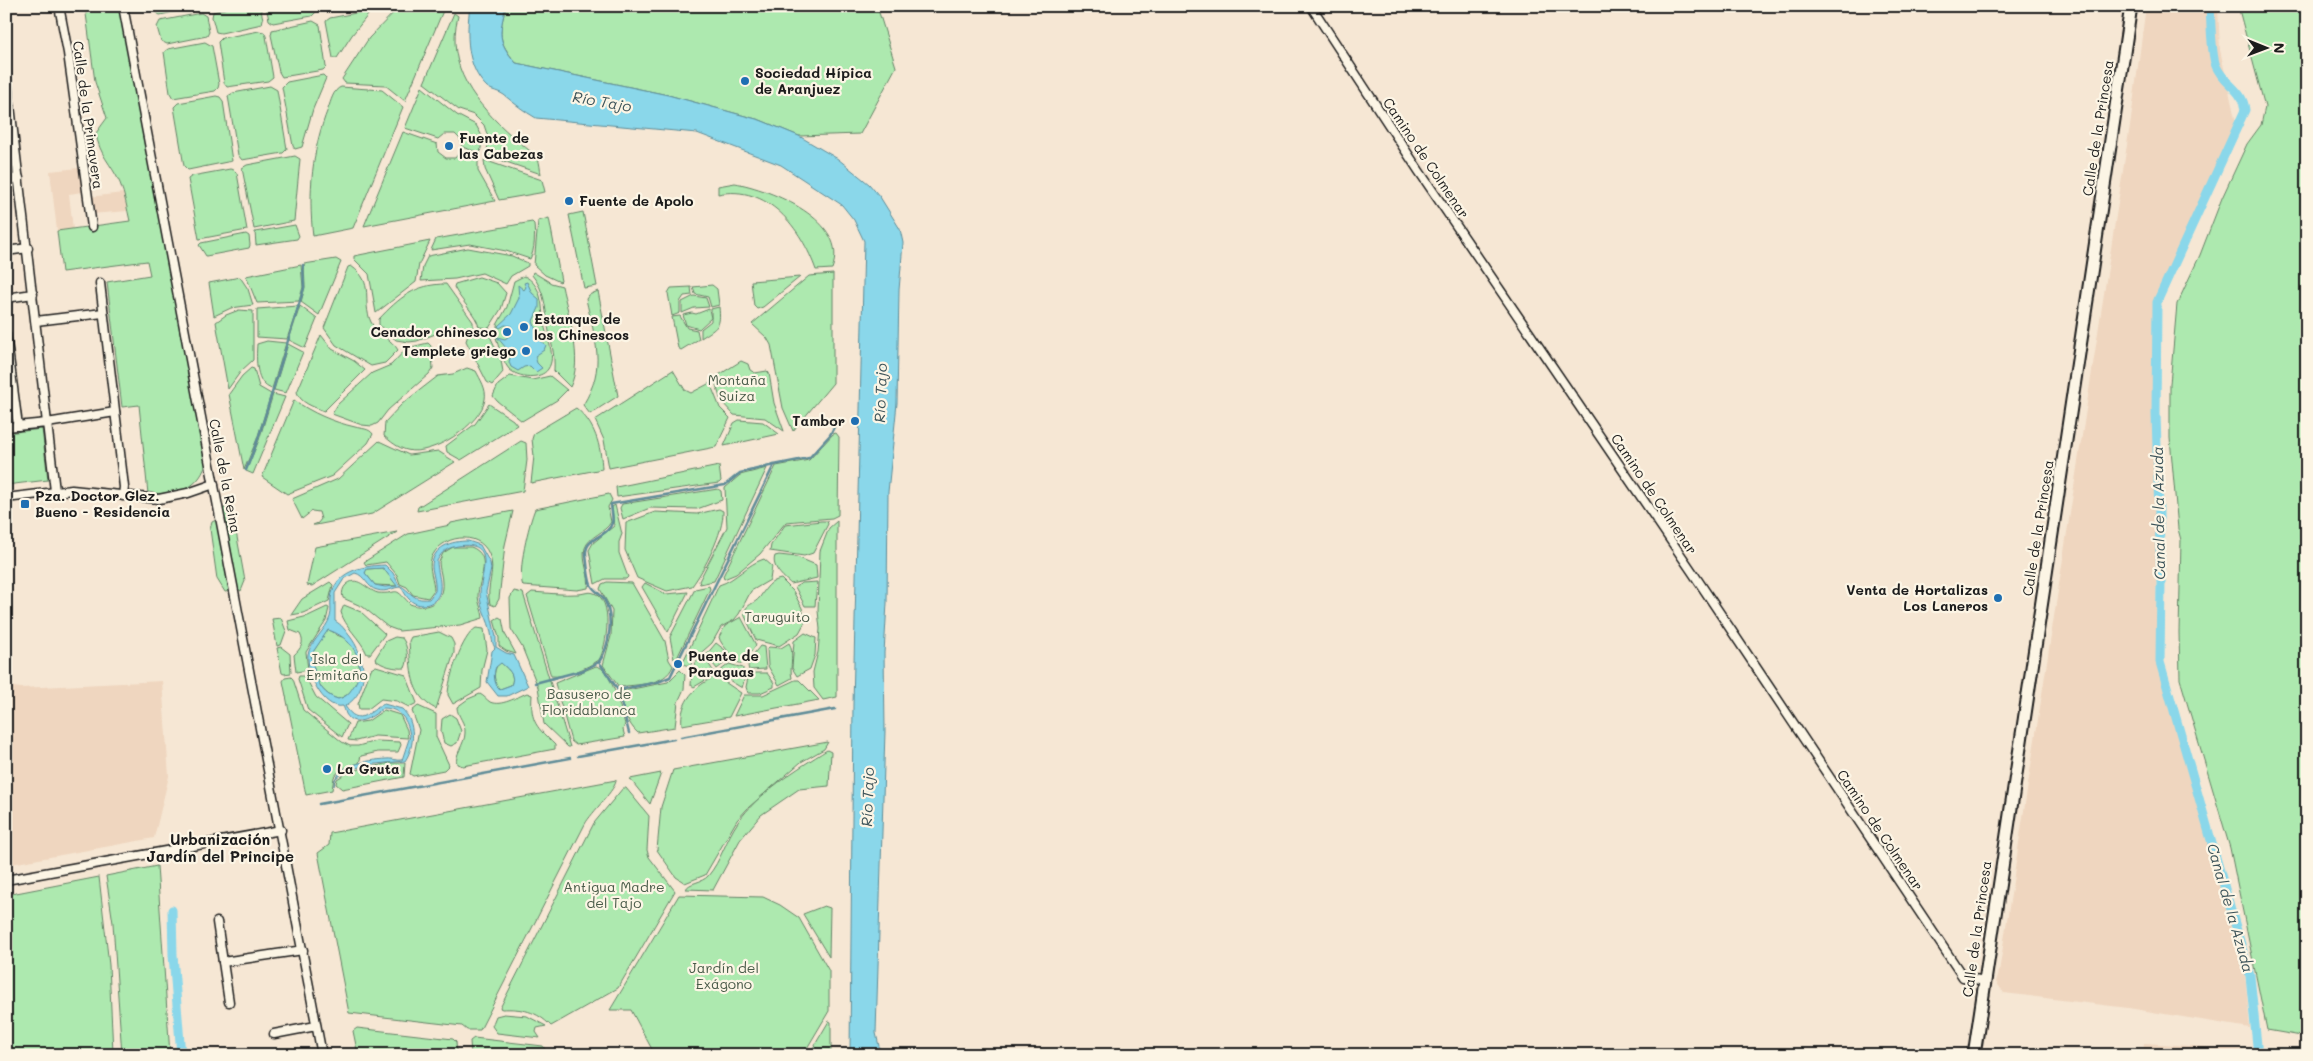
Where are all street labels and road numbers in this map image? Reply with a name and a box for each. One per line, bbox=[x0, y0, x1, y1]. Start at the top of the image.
street label: Calle de la Primavera bbox=[69, 40, 108, 190]
street label: Calle de la Princesa bbox=[2077, 58, 2118, 197]
street label: Camino de Colmenar bbox=[1379, 94, 1474, 222]
street label: Calle de la Reina bbox=[205, 417, 246, 535]
street label: Camino de Colmenar bbox=[1607, 430, 1702, 558]
street label: Calle de la Princesa bbox=[2017, 458, 2058, 597]
street label: Camino de Colmenar bbox=[1833, 766, 1928, 894]
street label: Calle de la Princesa bbox=[1958, 859, 1995, 998]

